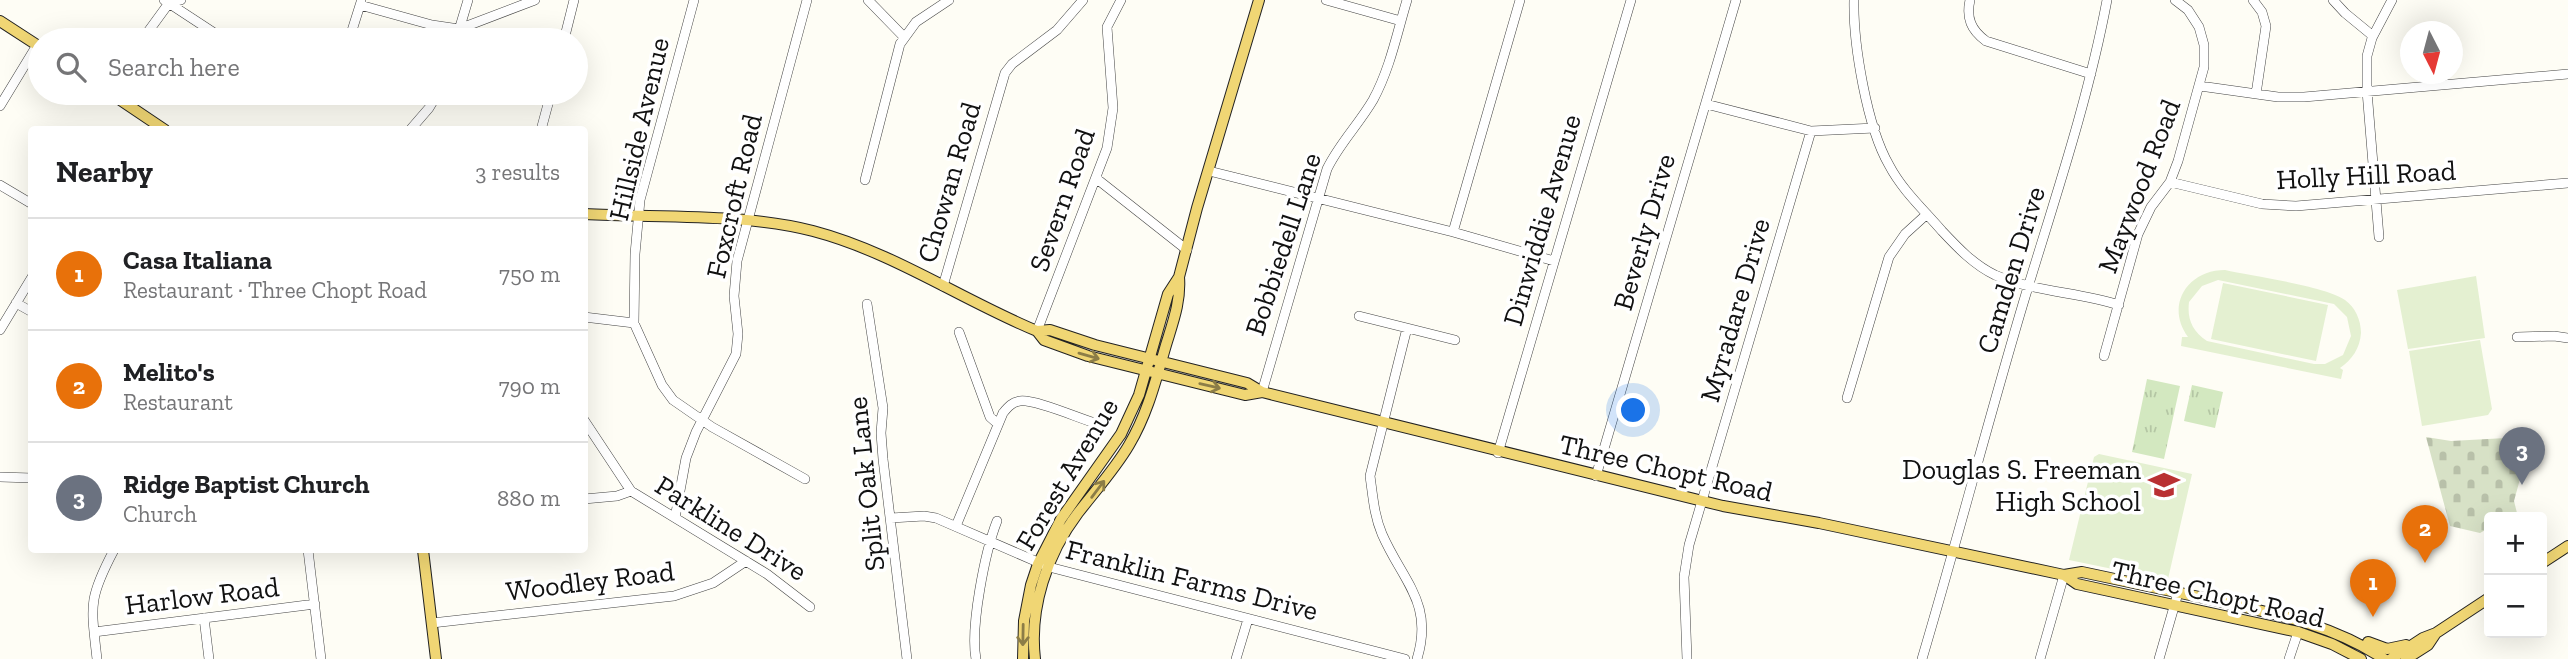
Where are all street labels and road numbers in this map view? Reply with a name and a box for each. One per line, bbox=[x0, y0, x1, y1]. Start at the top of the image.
street label: Hillside Avenue bbox=[602, 34, 676, 224]
street label: Maywood Road bbox=[2091, 94, 2187, 278]
street label: Chowan Road bbox=[910, 98, 988, 266]
street label: Foxcroft Road bbox=[699, 111, 769, 281]
street label: Dinwiddie Avenue bbox=[1496, 111, 1588, 329]
street label: Severn Road bbox=[1022, 124, 1102, 276]
street label: Bobbiedell Lane bbox=[1238, 149, 1328, 339]
street label: Beverly Drive bbox=[1606, 150, 1682, 314]
street label: Holly Hill Road bbox=[2275, 154, 2457, 196]
street label: Camden Drive bbox=[1970, 183, 2052, 357]
street label: Myradare Drive bbox=[1693, 214, 1777, 406]
street label: Forest Avenue bbox=[1009, 392, 1125, 556]
street label: Split Oak Lane bbox=[840, 395, 892, 573]
street label: Three Chopt Road bbox=[1556, 427, 1776, 509]
street label: Parkline Drive bbox=[649, 468, 813, 588]
street label: Franklin Farms Drive bbox=[1063, 533, 1321, 627]
street label: Three Chopt Road bbox=[2108, 553, 2328, 635]
street label: Woodley Road bbox=[504, 554, 676, 608]
street label: Harlow Road bbox=[123, 570, 281, 622]

